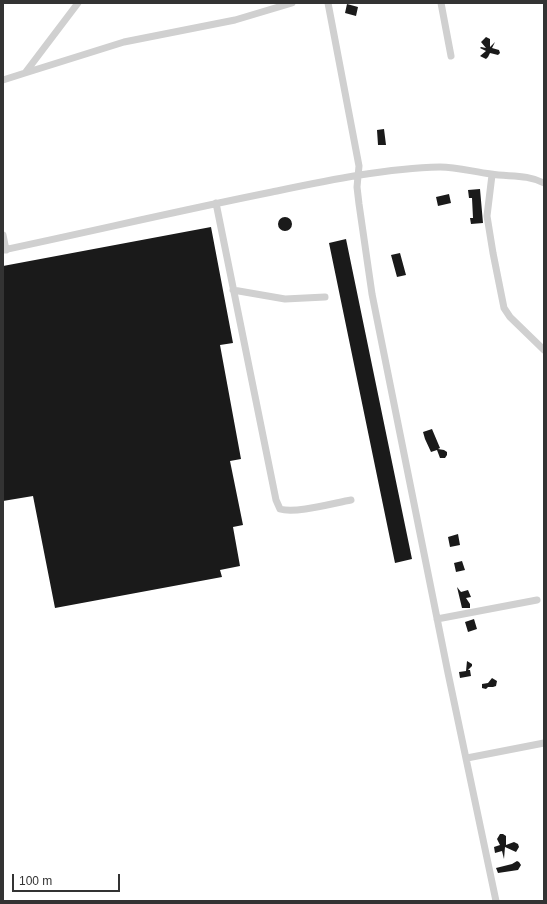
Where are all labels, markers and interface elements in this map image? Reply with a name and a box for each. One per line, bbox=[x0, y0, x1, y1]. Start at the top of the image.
scale bar bbox=[14, 866, 122, 892]
text: 100 m bbox=[19, 874, 52, 888]

